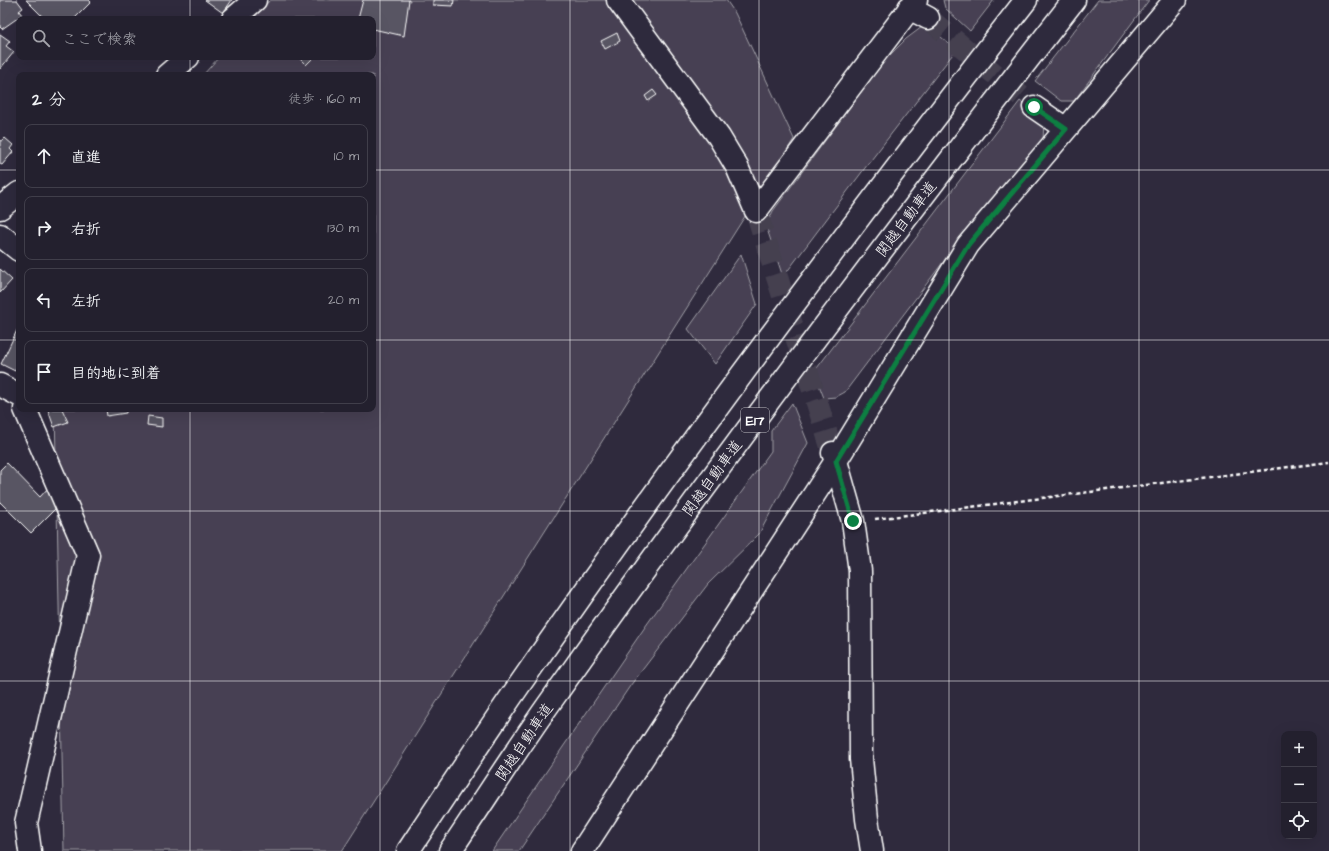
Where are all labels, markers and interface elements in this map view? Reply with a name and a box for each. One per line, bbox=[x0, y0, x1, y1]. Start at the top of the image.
search box bbox=[16, 16, 376, 60]
icon: search bbox=[30, 27, 52, 49]
text: ここで検索 bbox=[62, 29, 137, 50]
text: 2 分 bbox=[32, 88, 66, 112]
text: 徒歩 · 160 m bbox=[288, 90, 360, 108]
route start bbox=[1025, 98, 1043, 116]
icon: ahead bbox=[33, 145, 55, 167]
text: 直進 bbox=[71, 147, 101, 168]
text: 10 m bbox=[334, 147, 359, 165]
street label: 関越自動車道 bbox=[871, 177, 942, 262]
icon: right bbox=[33, 217, 55, 239]
text: 右折 bbox=[71, 219, 101, 240]
text: 130 m bbox=[327, 219, 359, 237]
icon: left bbox=[33, 289, 55, 311]
text: 左折 bbox=[71, 291, 101, 312]
text: 20 m bbox=[328, 291, 359, 309]
icon: arrive bbox=[33, 361, 55, 383]
text: 目的地に到着 bbox=[71, 363, 161, 384]
road number: E17 bbox=[741, 408, 769, 432]
street label: 関越自動車道 bbox=[677, 436, 747, 521]
route end bbox=[844, 512, 862, 530]
street label: 関越自動車道 bbox=[491, 699, 558, 785]
map controls bbox=[1281, 731, 1317, 839]
button: + bbox=[1281, 731, 1317, 767]
button: − bbox=[1281, 767, 1317, 803]
button: locate bbox=[1281, 803, 1317, 839]

